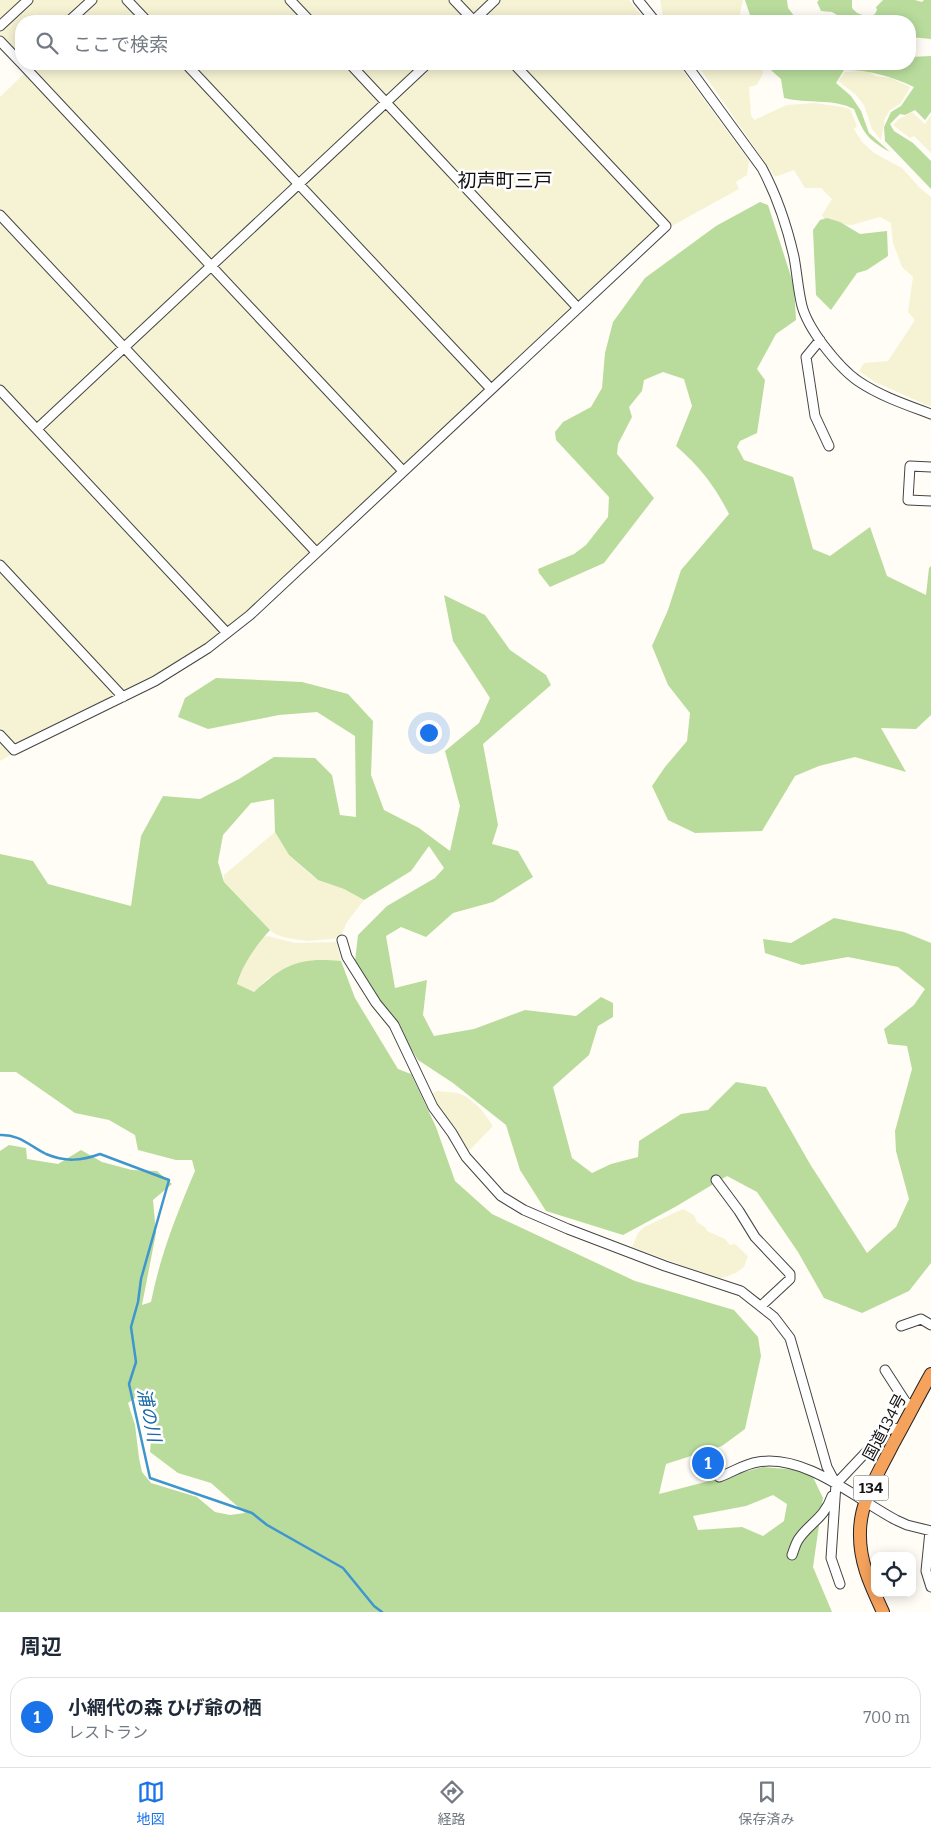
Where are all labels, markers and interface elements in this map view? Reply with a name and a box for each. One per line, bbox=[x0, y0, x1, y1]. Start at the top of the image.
search box bbox=[15, 15, 916, 70]
icon: search bbox=[33, 29, 61, 57]
text: ここで検索 bbox=[73, 33, 168, 56]
district label: 初声町三戸 bbox=[457, 169, 553, 192]
your location bbox=[416, 720, 442, 746]
water label: 浦の川 bbox=[133, 1386, 166, 1446]
street label: 国道134号 bbox=[859, 1391, 910, 1464]
pin: 1 bbox=[692, 1444, 724, 1482]
road number: 134 bbox=[854, 1476, 888, 1500]
map controls bbox=[871, 1552, 916, 1597]
button: locate bbox=[871, 1552, 916, 1597]
text: 周辺 bbox=[20, 1634, 62, 1660]
text: 小網代の森 ひげ爺の栖 bbox=[68, 1696, 261, 1719]
text: 1 bbox=[34, 1708, 40, 1727]
text: 700 m bbox=[863, 1708, 910, 1727]
text: レストラン bbox=[68, 1723, 148, 1742]
tab: 地図 bbox=[137, 1778, 165, 1828]
tab: 経路 bbox=[438, 1778, 466, 1828]
tab: 保存済み bbox=[739, 1778, 795, 1828]

